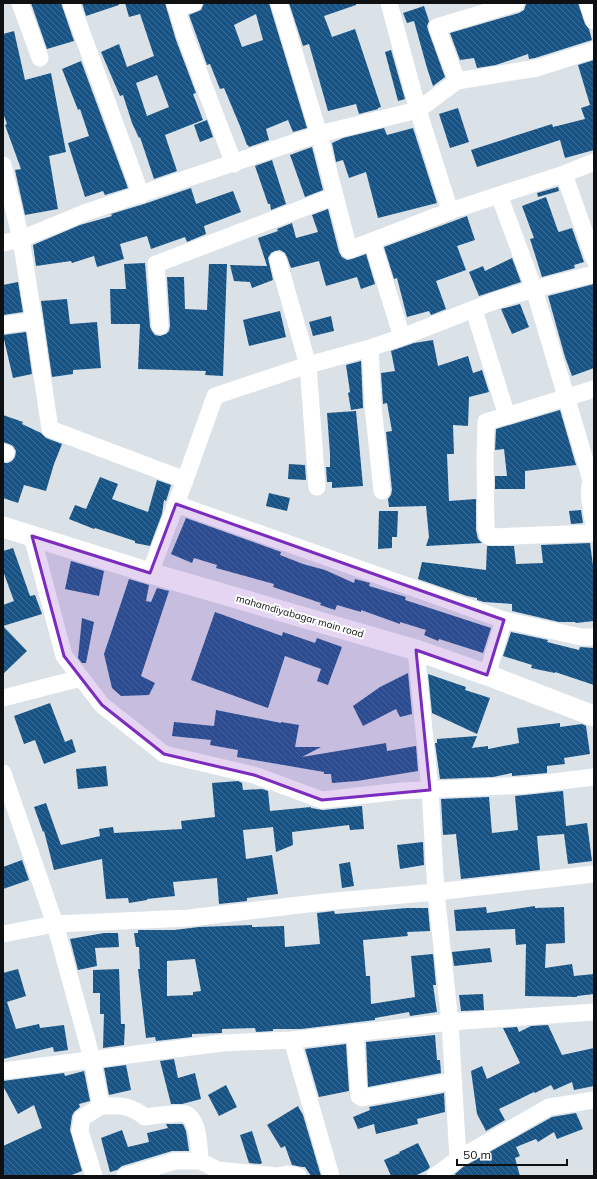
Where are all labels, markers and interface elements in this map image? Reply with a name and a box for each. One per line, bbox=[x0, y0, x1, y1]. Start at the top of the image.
street label: mahamdiyabagar main road bbox=[235, 592, 365, 640]
scale bar bbox=[457, 1141, 567, 1167]
text: 50 m bbox=[463, 1147, 491, 1162]

